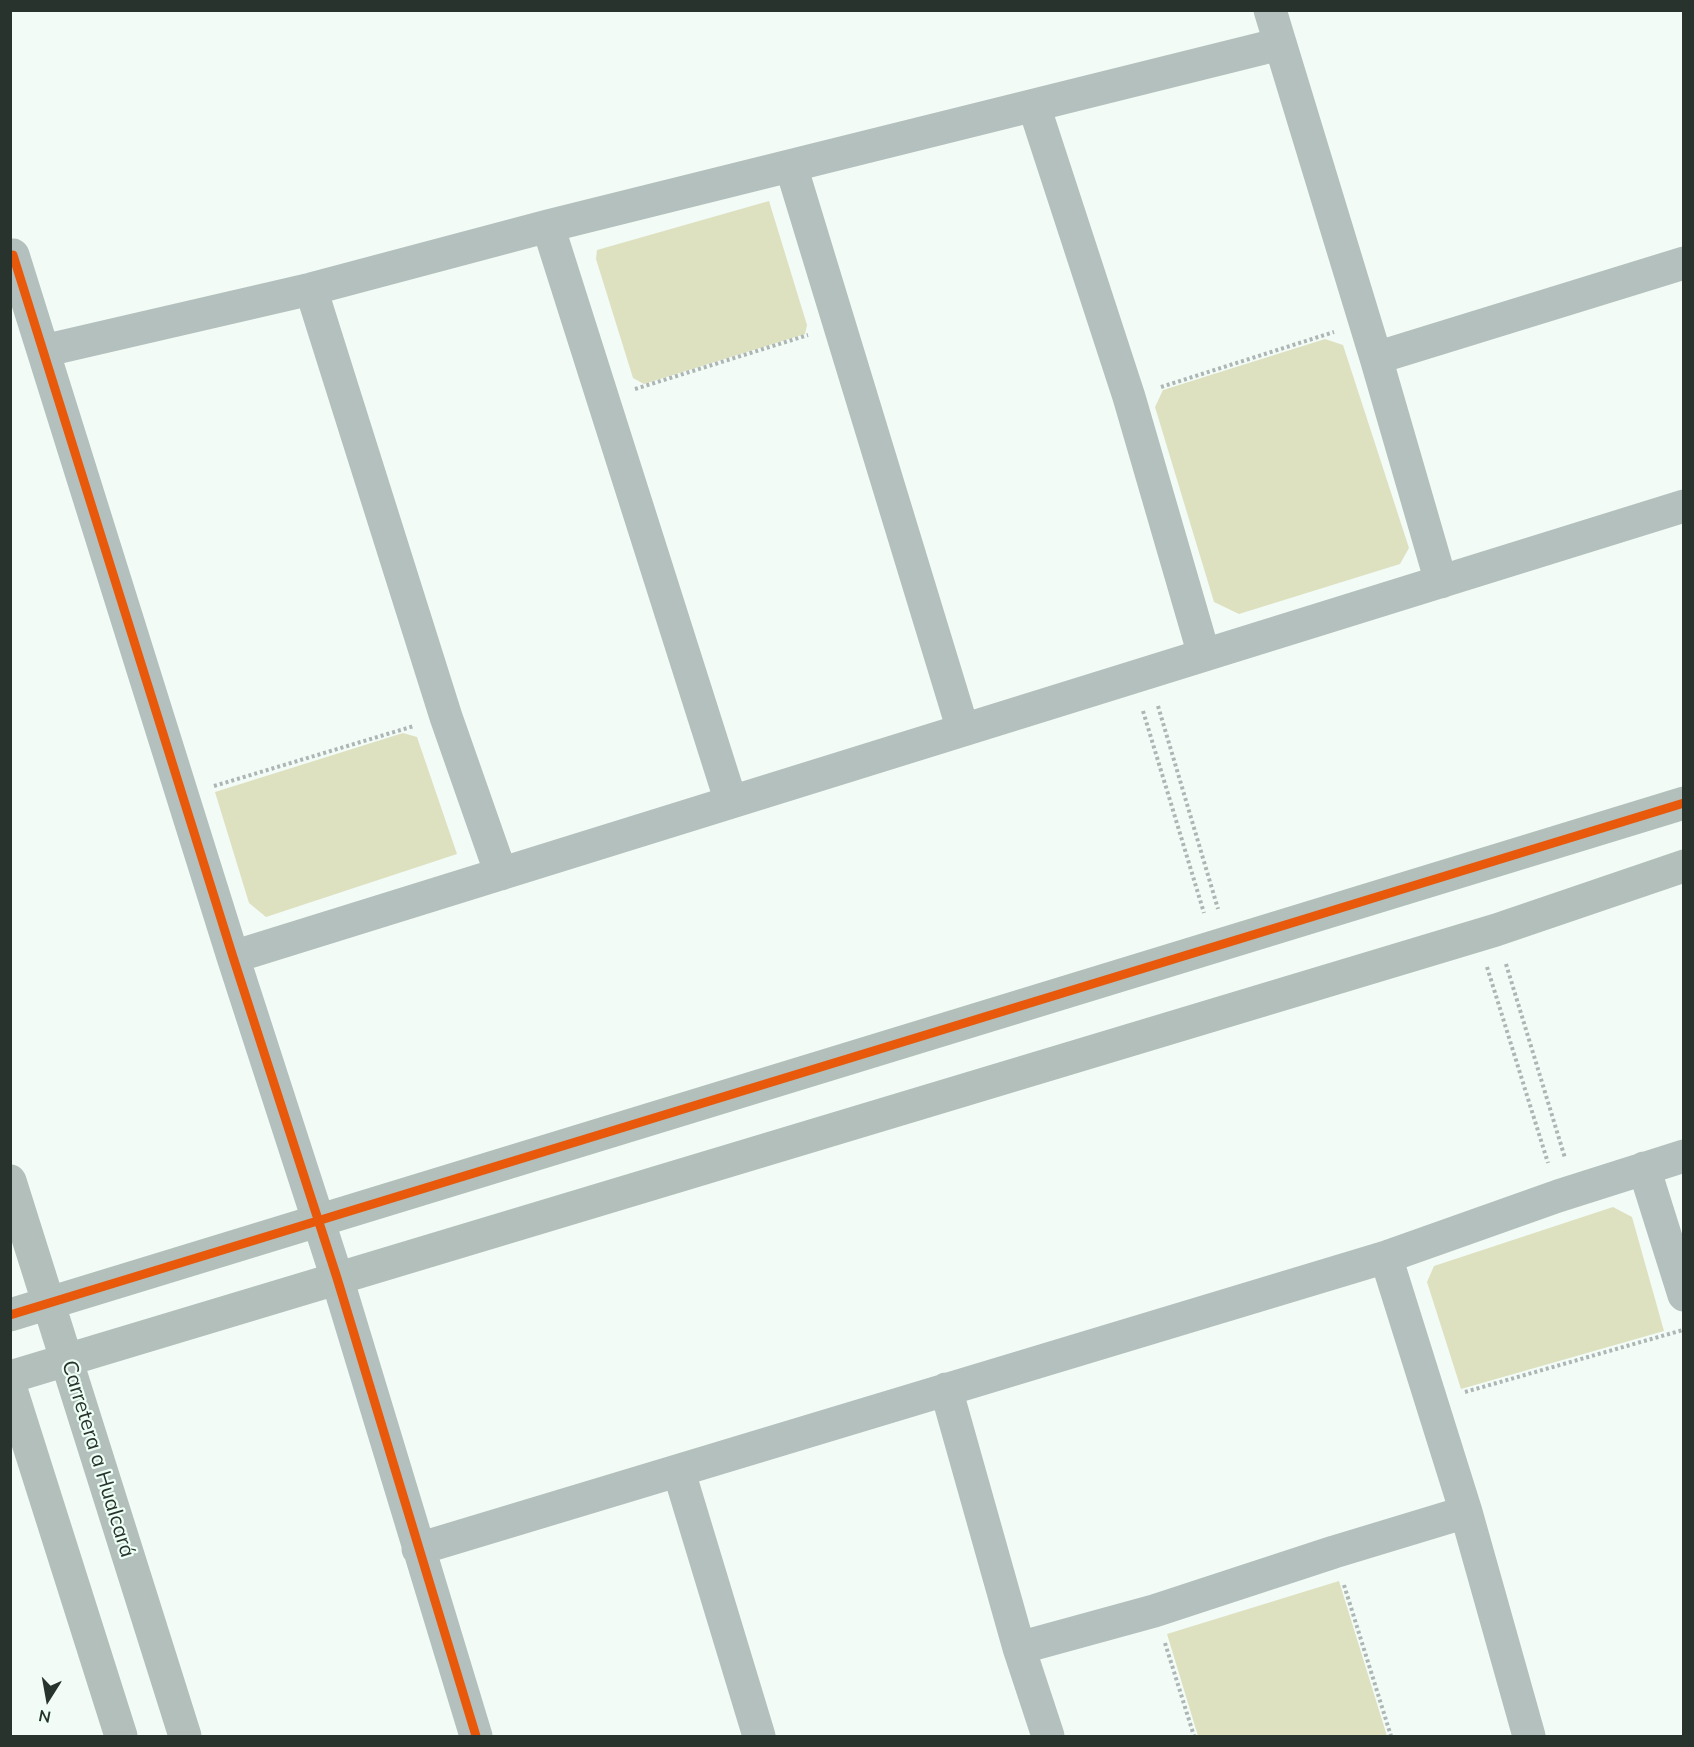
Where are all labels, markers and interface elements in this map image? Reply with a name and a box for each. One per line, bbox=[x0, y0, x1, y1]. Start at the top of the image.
street label: Carretera a Hualcará bbox=[56, 1358, 140, 1560]
north arrow bbox=[18, 1669, 78, 1729]
text: N bbox=[37, 1706, 52, 1728]

